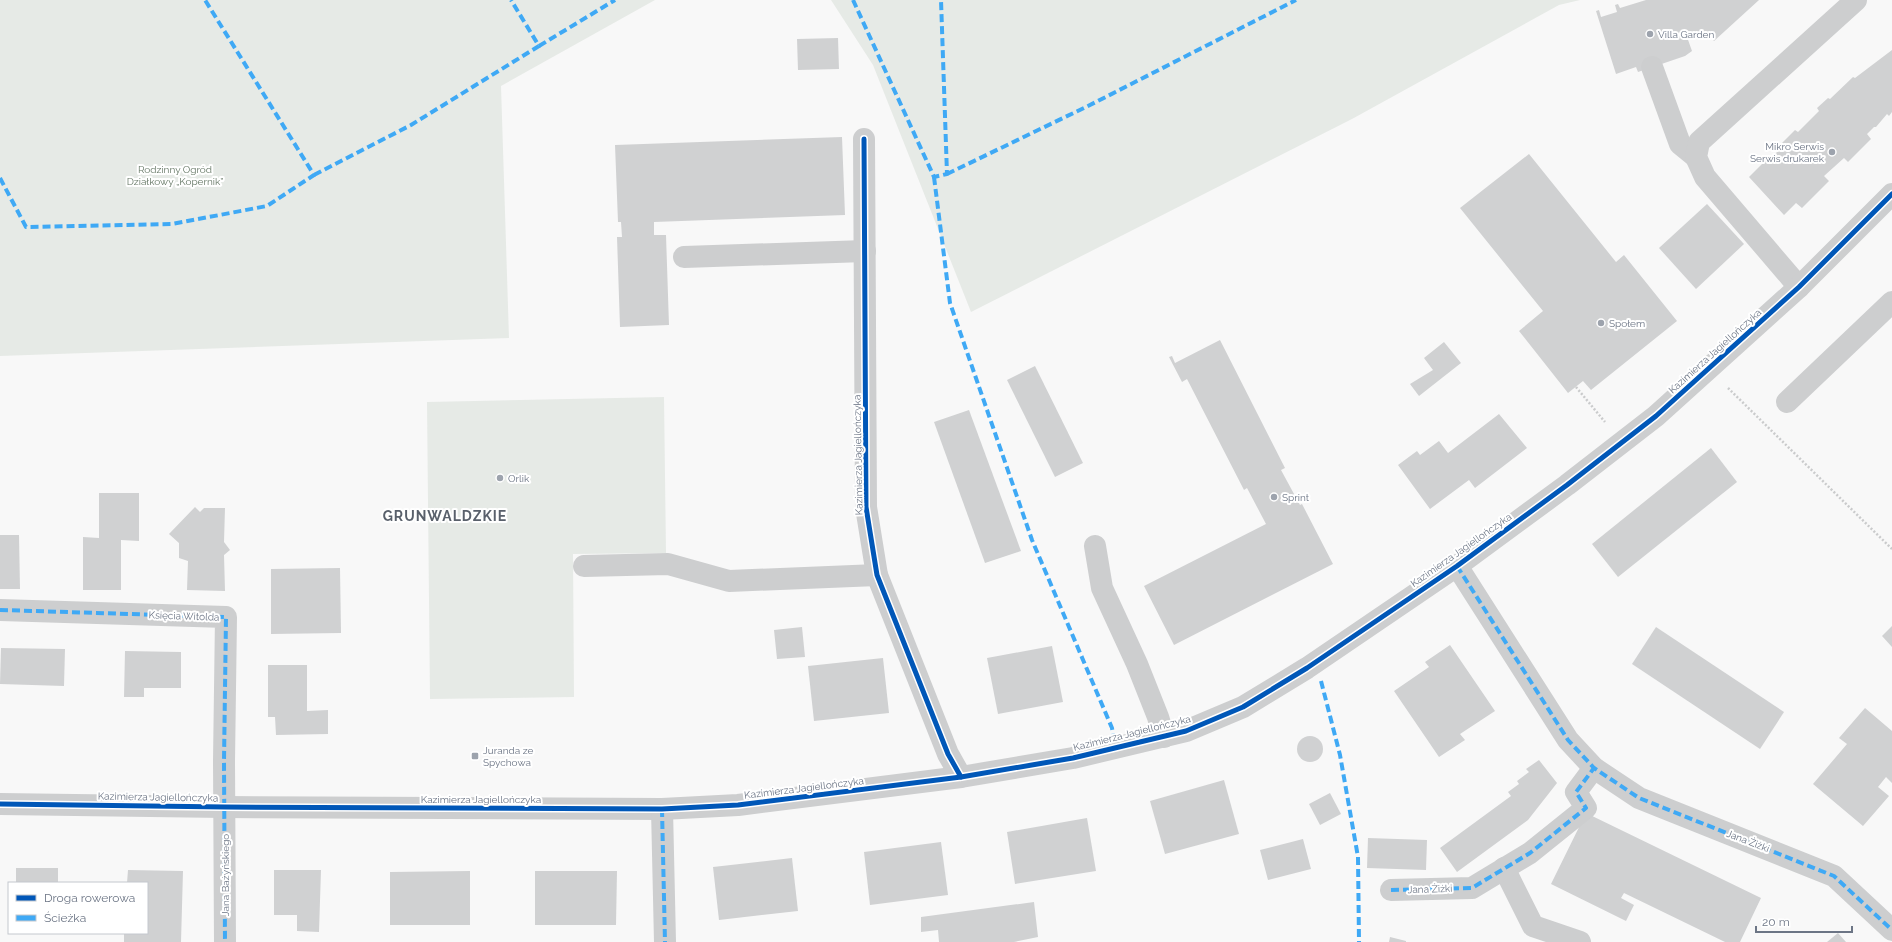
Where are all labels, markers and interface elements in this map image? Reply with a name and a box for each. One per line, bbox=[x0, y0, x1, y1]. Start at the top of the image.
marker: Villa Garden bbox=[1645, 29, 1655, 39]
place label: Villa Garden bbox=[1658, 29, 1714, 40]
place label: Mikro Serwis Serwis drukarek bbox=[1750, 141, 1825, 164]
marker: Mikro Serwis Serwis drukarek bbox=[1827, 147, 1837, 157]
park label: Rodzinny Ogród Działkowy „Kopernik” bbox=[127, 164, 223, 187]
street label: Kazimierza Jagiellończyka bbox=[1667, 307, 1763, 395]
marker: Społem bbox=[1596, 318, 1606, 328]
place label: Społem bbox=[1609, 318, 1645, 329]
street label: Kazimierza Jagiellończyka bbox=[851, 395, 865, 515]
marker: Orlik bbox=[495, 473, 505, 483]
place label: Orlik bbox=[508, 473, 530, 484]
marker: Sprint bbox=[1269, 492, 1279, 502]
place label: Sprint bbox=[1282, 492, 1310, 503]
district label: GRUNWALDZKIE bbox=[383, 508, 507, 524]
street label: Kazimierza Jagiellończyka bbox=[1408, 511, 1514, 589]
street label: Księcia Witolda bbox=[148, 609, 220, 623]
street label: Kazimierza Jagiellończyka bbox=[1072, 713, 1192, 753]
place label: Juranda ze Spychowa bbox=[483, 745, 533, 768]
marker: Juranda ze Spychowa bbox=[470, 751, 480, 761]
street label: Kazimierza Jagiellończyka bbox=[743, 775, 865, 801]
street label: Kazimierza Jagiellończyka bbox=[98, 790, 218, 804]
street label: Kazimierza Jagiellończyka bbox=[421, 794, 541, 805]
street label: Jana Żiżki bbox=[1725, 828, 1771, 854]
street label: Jana Bażyńskiego bbox=[220, 834, 231, 916]
legend bbox=[8, 882, 148, 934]
street label: Jana Żiżki bbox=[1407, 883, 1453, 895]
text: Droga rowerowa bbox=[44, 891, 135, 905]
scale bar bbox=[1756, 908, 1852, 934]
text: Ścieżka bbox=[44, 911, 86, 925]
text: 20 m bbox=[1762, 915, 1790, 929]

